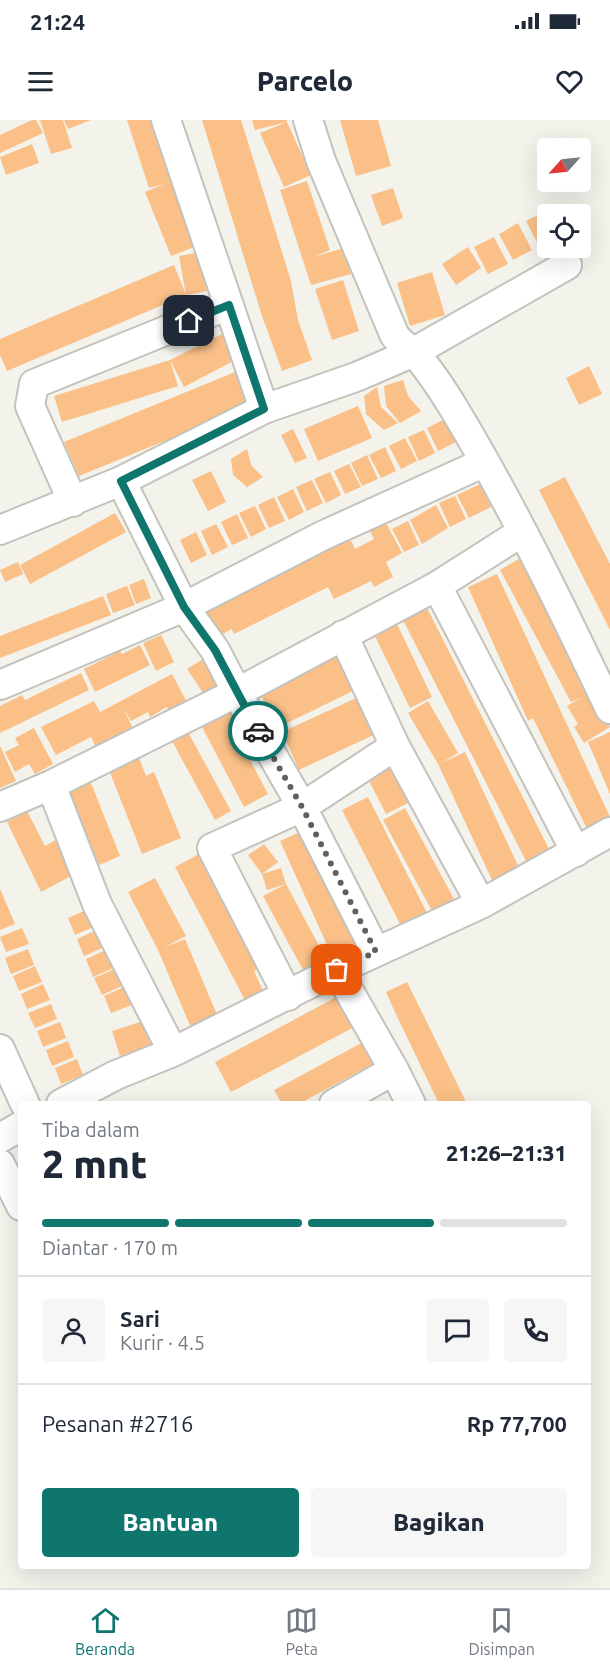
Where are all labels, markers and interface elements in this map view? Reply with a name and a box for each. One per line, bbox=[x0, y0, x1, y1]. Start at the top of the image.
text: 21:24 bbox=[30, 9, 85, 34]
icon: menu bbox=[24, 65, 57, 98]
icon: heart bbox=[553, 65, 586, 98]
text: Parcelo bbox=[257, 66, 353, 96]
north arrow bbox=[537, 138, 591, 192]
map controls bbox=[537, 138, 591, 258]
button: locate bbox=[537, 204, 591, 258]
pin bbox=[163, 295, 214, 346]
icon: home bbox=[172, 304, 205, 337]
courier bbox=[228, 701, 288, 761]
icon: car bbox=[242, 715, 275, 748]
pin bbox=[311, 944, 362, 995]
icon: bag bbox=[320, 953, 353, 986]
text: Tiba dalam bbox=[42, 1118, 140, 1141]
text: 21:26–21:31 bbox=[446, 1140, 567, 1165]
text: 2 mnt bbox=[42, 1142, 147, 1185]
text: Diantar · 170 m bbox=[42, 1236, 178, 1259]
button: person bbox=[42, 1299, 105, 1362]
button: chat bbox=[426, 1299, 489, 1362]
button: phone bbox=[504, 1299, 567, 1362]
text: Sari bbox=[120, 1306, 160, 1331]
text: Kurir · 4.5 bbox=[120, 1331, 205, 1354]
text: Pesanan #2716 bbox=[42, 1411, 193, 1436]
text: Rp 77,700 bbox=[467, 1411, 567, 1436]
button: Bantuan bbox=[42, 1488, 299, 1557]
button: Bagikan bbox=[311, 1488, 567, 1557]
tab: Beranda bbox=[75, 1604, 135, 1658]
tab: Peta bbox=[285, 1604, 318, 1658]
tab: Disimpan bbox=[468, 1604, 535, 1658]

